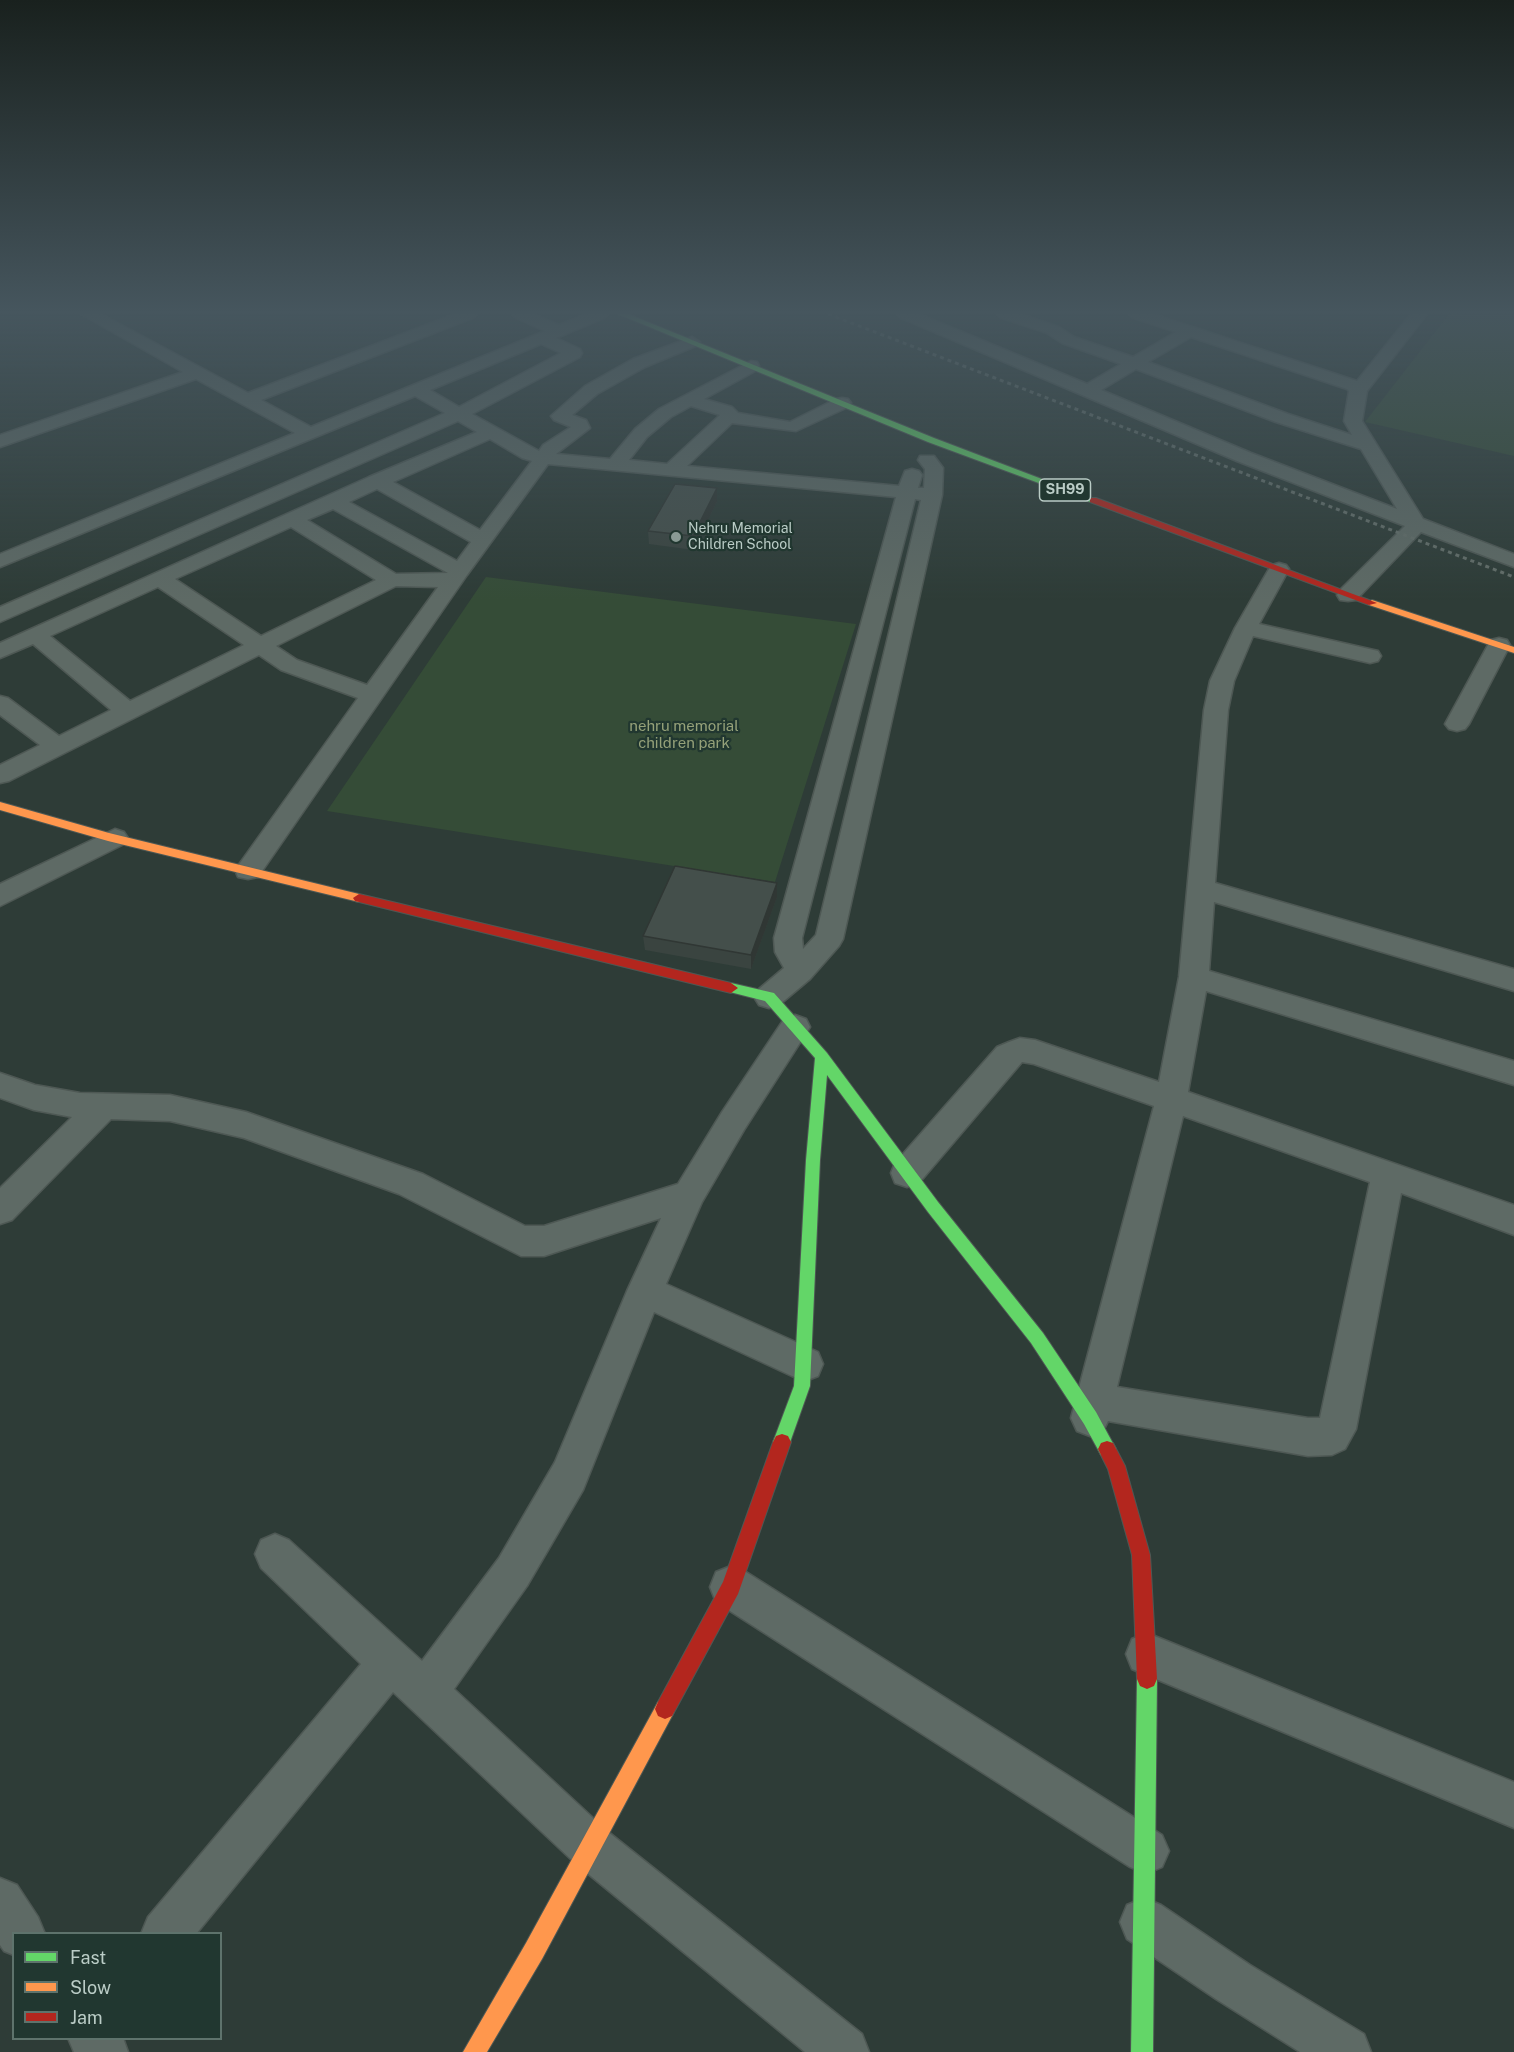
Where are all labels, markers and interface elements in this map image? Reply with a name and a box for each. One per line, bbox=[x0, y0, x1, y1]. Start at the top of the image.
road number: SH99 bbox=[1040, 479, 1090, 501]
place label: Nehru Memorial Children School bbox=[688, 521, 793, 554]
marker: Nehru Memorial Children School bbox=[669, 530, 683, 544]
park label: nehru memorial children park bbox=[629, 717, 739, 752]
legend bbox=[12, 1932, 222, 2040]
text: Fast bbox=[70, 1947, 106, 1968]
text: Slow bbox=[70, 1977, 111, 1998]
text: Jam bbox=[70, 2007, 103, 2028]

